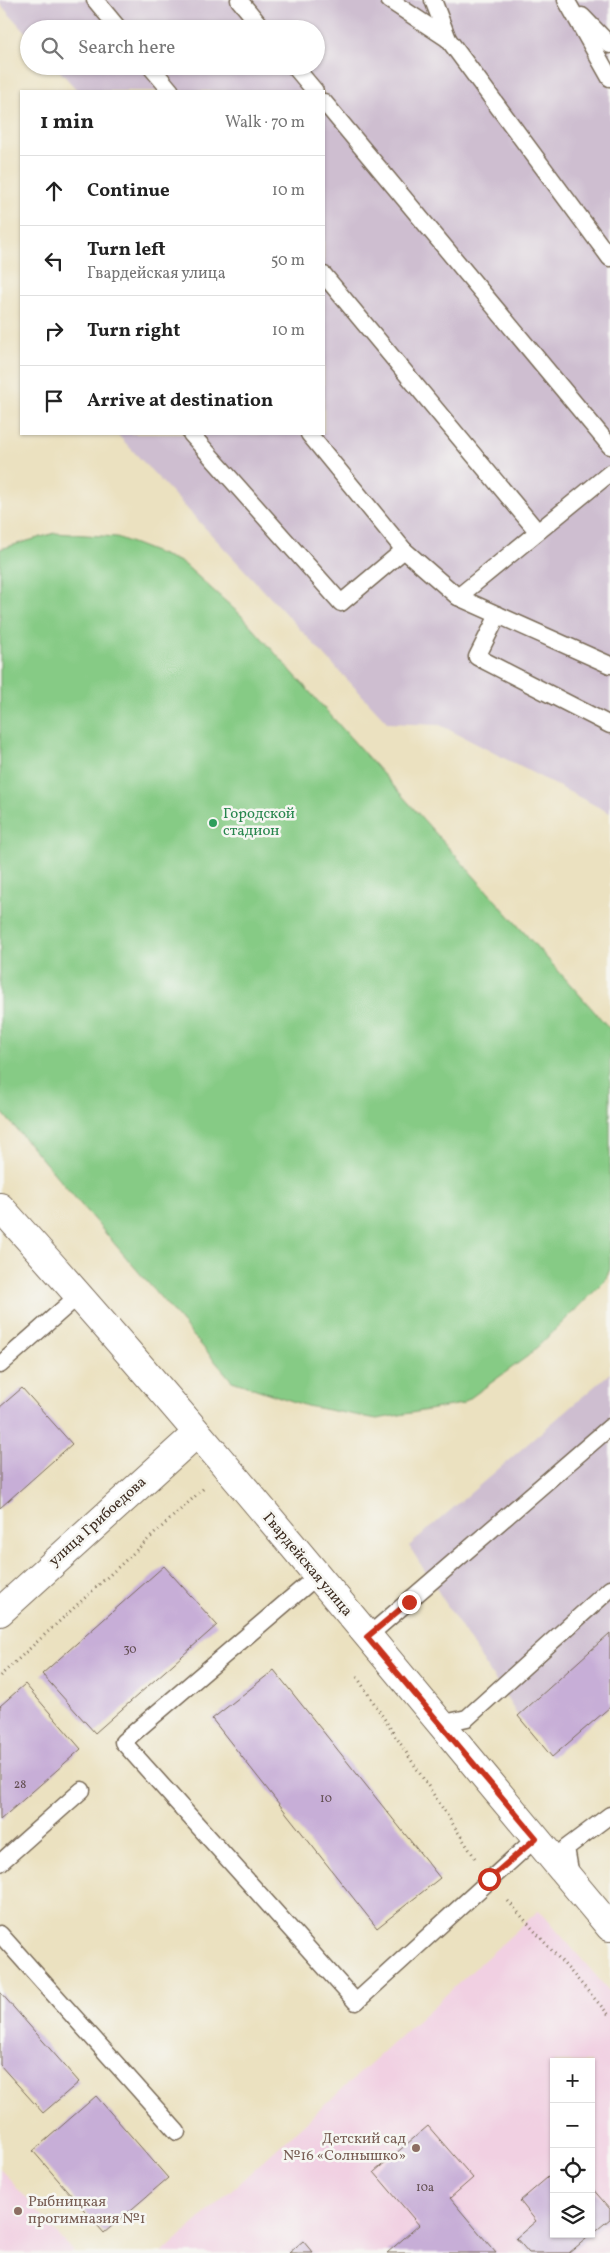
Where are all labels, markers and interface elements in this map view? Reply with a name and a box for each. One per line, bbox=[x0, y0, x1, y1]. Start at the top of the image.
search box bbox=[20, 20, 325, 75]
icon: search bbox=[38, 34, 66, 62]
text: Search here bbox=[78, 35, 175, 61]
text: 1 min bbox=[40, 108, 94, 137]
text: Walk · 70 m bbox=[225, 112, 305, 134]
icon: ahead bbox=[40, 177, 68, 205]
text: Continue bbox=[87, 178, 170, 204]
text: 10 m bbox=[272, 180, 305, 202]
text: Turn left bbox=[87, 237, 166, 263]
icon: left bbox=[40, 247, 68, 275]
text: 50 m bbox=[271, 250, 305, 272]
text: Гвардейская улица bbox=[87, 263, 226, 285]
icon: right bbox=[40, 317, 68, 345]
text: Turn right bbox=[87, 318, 180, 344]
text: 10 m bbox=[272, 320, 305, 342]
icon: arrive bbox=[40, 387, 68, 415]
text: Arrive at destination bbox=[87, 388, 273, 414]
place label: Городской стадион bbox=[223, 804, 295, 842]
marker: Городской стадион bbox=[207, 817, 219, 829]
street label: улица Грибоедова bbox=[45, 1472, 151, 1572]
street label: Гвардейская улица bbox=[257, 1508, 357, 1622]
route end bbox=[398, 1591, 421, 1614]
house number: 30 bbox=[123, 1642, 137, 1658]
house number: 28 bbox=[14, 1777, 26, 1793]
house number: 10 bbox=[320, 1791, 332, 1807]
route start bbox=[478, 1868, 501, 1891]
map controls bbox=[550, 2058, 595, 2238]
button: + bbox=[550, 2058, 595, 2103]
button: − bbox=[550, 2103, 595, 2148]
place label: Детский сад №16 «Солнышко» bbox=[283, 2129, 407, 2167]
marker: Детский сад №16 «Солнышко» bbox=[410, 2142, 422, 2154]
button: locate bbox=[550, 2148, 595, 2193]
house number: 10а bbox=[416, 2180, 434, 2196]
place label: Рыбницкая прогимназия №1 bbox=[28, 2192, 146, 2230]
button: layers bbox=[550, 2193, 595, 2238]
marker: Рыбницкая прогимназия №1 bbox=[12, 2205, 24, 2217]

